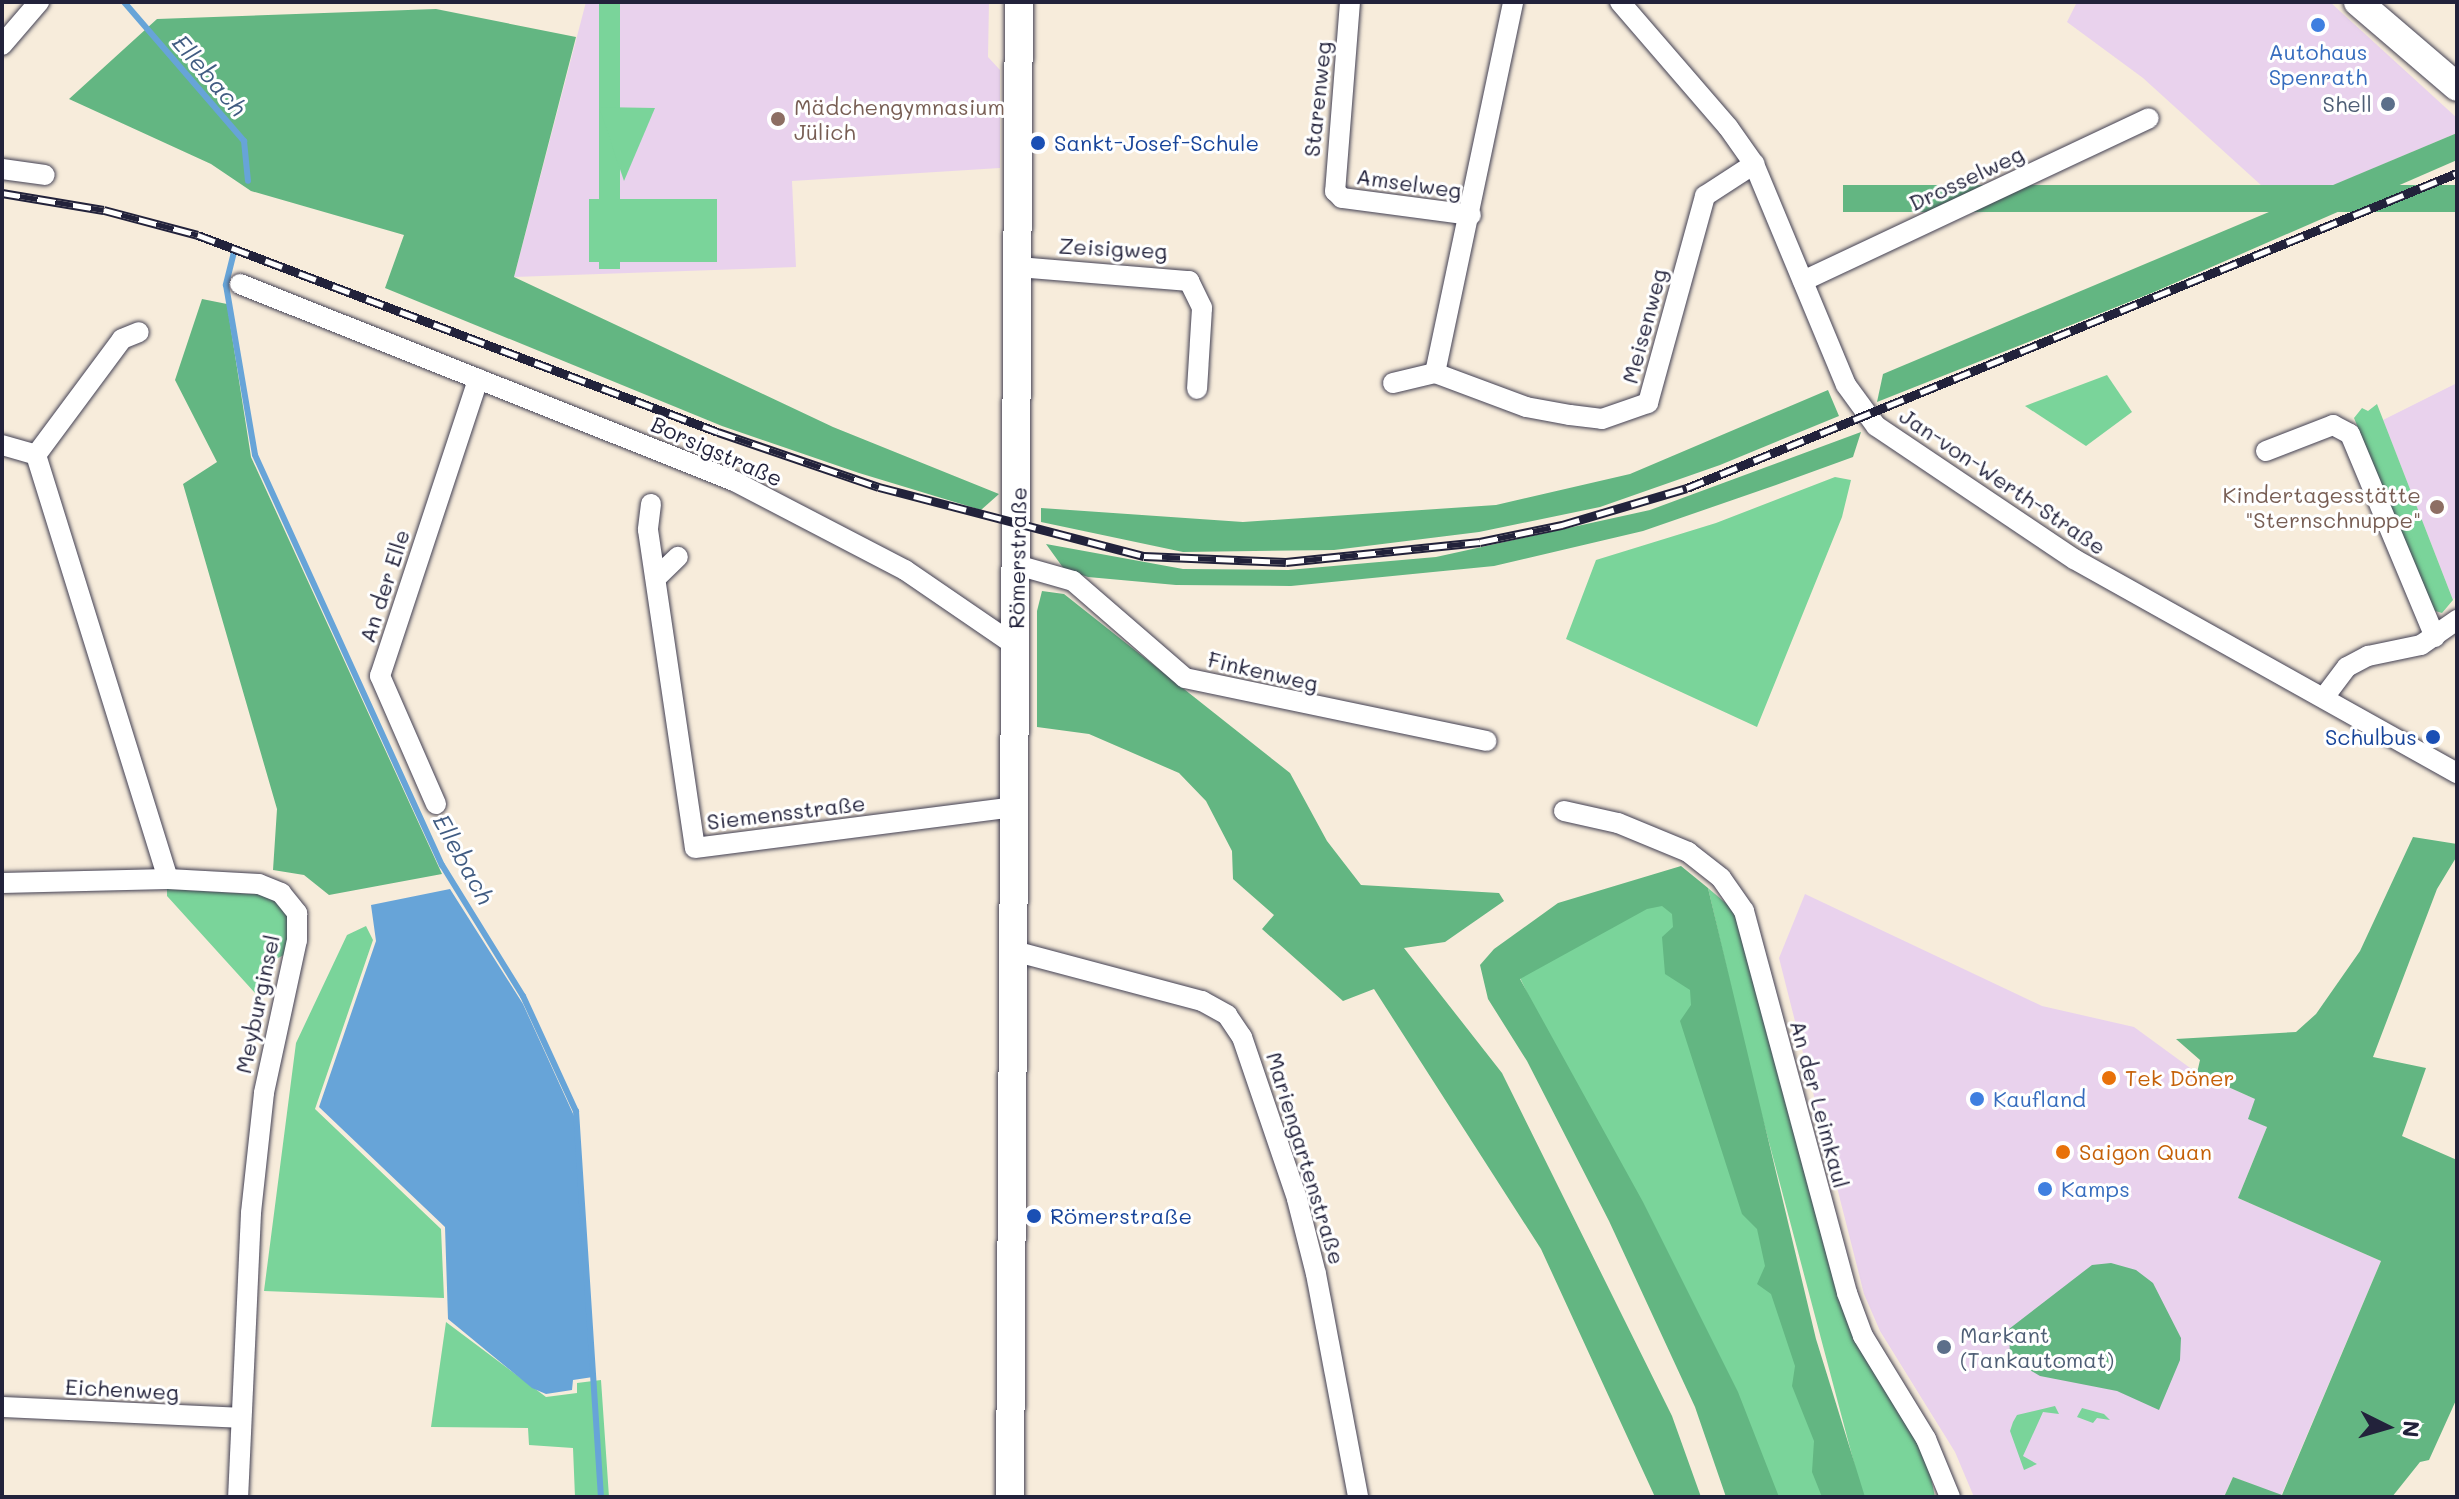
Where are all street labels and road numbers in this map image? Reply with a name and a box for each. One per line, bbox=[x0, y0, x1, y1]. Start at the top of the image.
street label: Starenweg bbox=[1298, 40, 1336, 158]
street label: Drosselweg bbox=[1905, 140, 2027, 216]
street label: Amselweg bbox=[1355, 163, 1463, 203]
street label: Zeisigweg bbox=[1058, 232, 1168, 264]
street label: Meisenweg bbox=[1616, 266, 1672, 386]
street label: Jan-von-Werth-Straße bbox=[1895, 402, 2111, 560]
street label: Borsigstraße bbox=[647, 410, 787, 492]
street label: Römerstraße bbox=[1003, 487, 1031, 629]
street label: An der Elle bbox=[353, 526, 415, 646]
street label: Finkenweg bbox=[1205, 646, 1321, 696]
street label: Siemensstraße bbox=[705, 789, 867, 835]
street label: Meyburginsel bbox=[229, 932, 285, 1076]
street label: An der Leimkaul bbox=[1785, 1017, 1855, 1191]
street label: Mariengartenstraße bbox=[1261, 1049, 1351, 1267]
street label: Eichenweg bbox=[64, 1373, 180, 1405]

